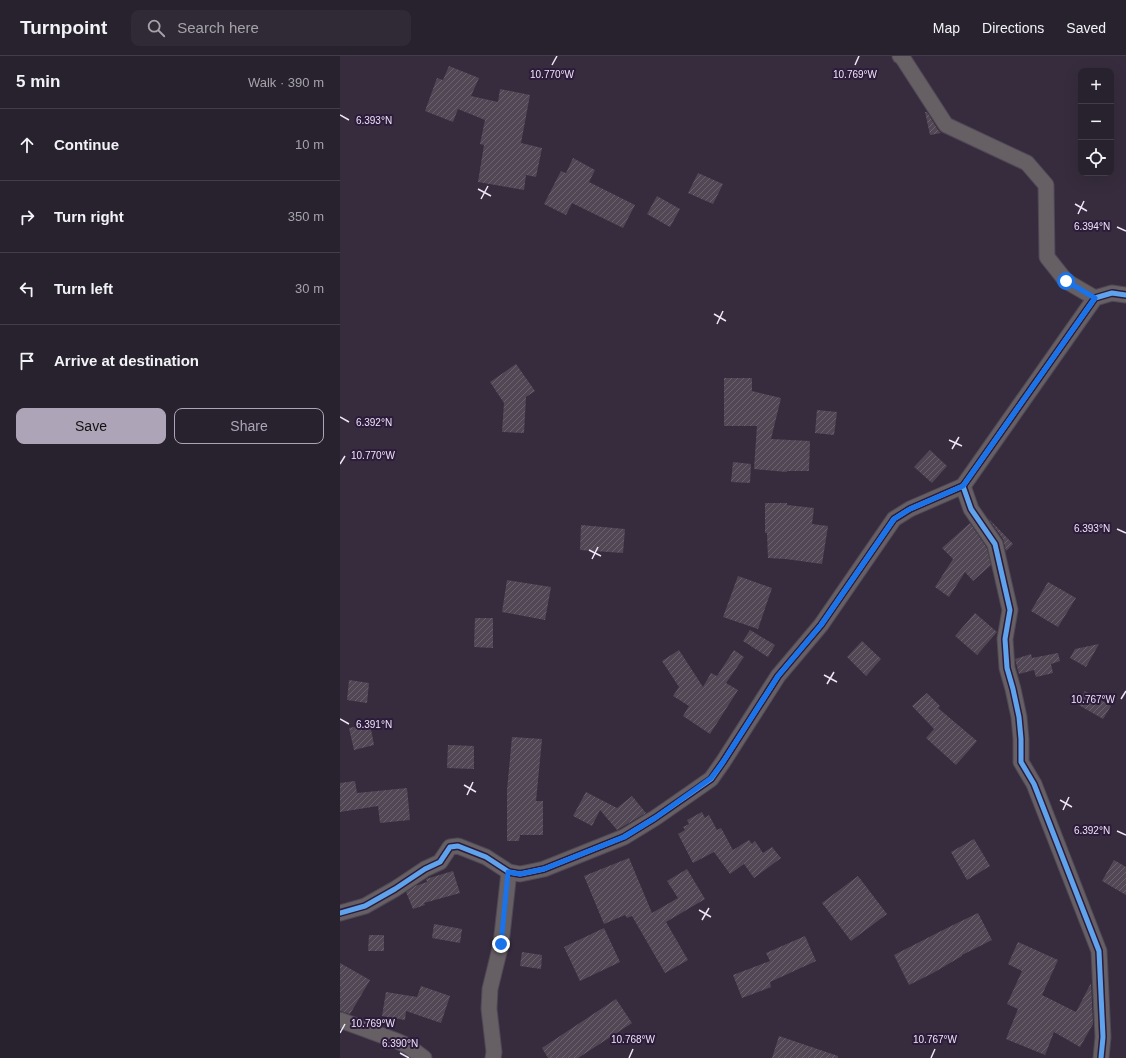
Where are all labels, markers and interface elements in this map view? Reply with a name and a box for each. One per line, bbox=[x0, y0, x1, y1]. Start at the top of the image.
search box bbox=[131, 10, 411, 46]
text: Turnpoint bbox=[20, 17, 107, 38]
icon: search bbox=[145, 17, 167, 39]
text: Search here bbox=[177, 19, 259, 36]
text: Map bbox=[933, 20, 960, 36]
text: Directions bbox=[982, 20, 1044, 36]
text: Saved bbox=[1066, 20, 1106, 36]
map controls bbox=[1078, 68, 1114, 176]
button: + bbox=[1078, 68, 1114, 104]
text: 10.770°W bbox=[530, 69, 575, 80]
text: 10.769°W bbox=[833, 69, 878, 80]
text: 5 min bbox=[16, 72, 60, 91]
text: Walk · 390 m bbox=[248, 75, 324, 90]
button: − bbox=[1078, 104, 1114, 140]
text: 6.393°N bbox=[356, 115, 392, 126]
icon: ahead bbox=[16, 134, 38, 156]
text: Continue bbox=[54, 136, 119, 153]
text: 10 m bbox=[295, 137, 324, 152]
button: locate bbox=[1078, 140, 1114, 176]
icon: right bbox=[16, 206, 38, 228]
text: Turn right bbox=[54, 208, 124, 225]
text: 350 m bbox=[288, 209, 324, 224]
text: 6.394°N bbox=[1074, 221, 1110, 232]
route start bbox=[1057, 272, 1075, 290]
icon: left bbox=[16, 278, 38, 300]
text: Turn left bbox=[54, 280, 113, 297]
text: 30 m bbox=[295, 281, 324, 296]
icon: arrive bbox=[16, 350, 38, 372]
text: Arrive at destination bbox=[54, 352, 199, 369]
button: Save bbox=[16, 408, 166, 444]
button: Share bbox=[174, 408, 324, 444]
text: 6.392°N bbox=[356, 417, 392, 428]
text: 10.770°W bbox=[351, 450, 396, 461]
text: 6.393°N bbox=[1074, 523, 1110, 534]
text: 10.767°W bbox=[1071, 694, 1116, 705]
text: 6.391°N bbox=[356, 719, 392, 730]
text: 6.392°N bbox=[1074, 825, 1110, 836]
route end bbox=[492, 935, 510, 953]
text: 10.769°W bbox=[351, 1018, 396, 1029]
text: 10.768°W bbox=[611, 1034, 656, 1045]
text: 10.767°W bbox=[913, 1034, 958, 1045]
text: 6.390°N bbox=[382, 1038, 418, 1049]

